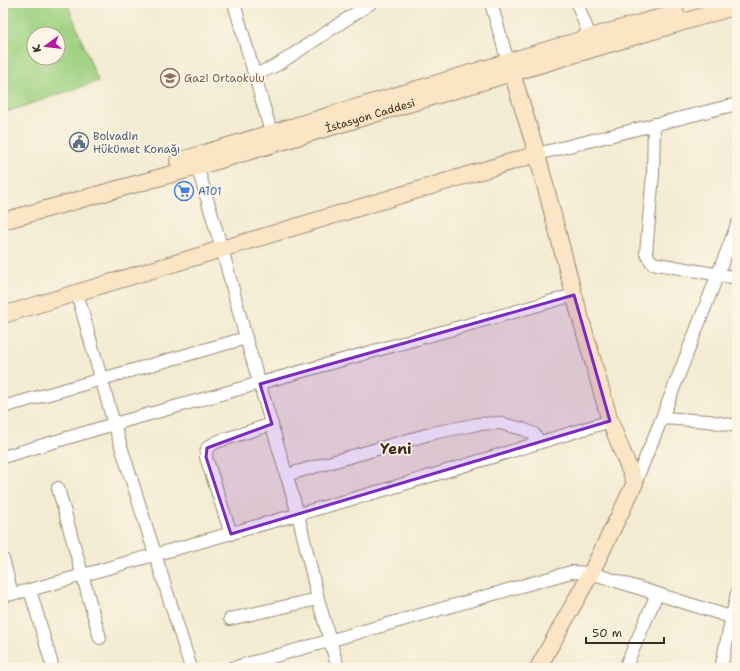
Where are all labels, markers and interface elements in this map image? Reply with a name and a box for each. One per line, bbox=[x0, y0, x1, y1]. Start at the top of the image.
north arrow bbox=[26, 26, 66, 66]
text: K bbox=[28, 42, 45, 54]
school or university icon: Gazi Ortaokulu bbox=[159, 67, 181, 89]
place label: Gazi Ortaokulu bbox=[184, 71, 265, 86]
street label: İstasyon Caddesi bbox=[324, 95, 417, 136]
place label: Bolvadin Hükümet Konağı bbox=[93, 129, 180, 157]
public building icon: Bolvadin Hükümet Konağı bbox=[68, 131, 90, 153]
supermarket icon: A101 bbox=[173, 180, 195, 202]
place label: A101 bbox=[198, 184, 222, 199]
district label: Yeni bbox=[380, 439, 412, 459]
scale bar bbox=[586, 619, 664, 645]
text: 50 m bbox=[592, 625, 622, 641]

